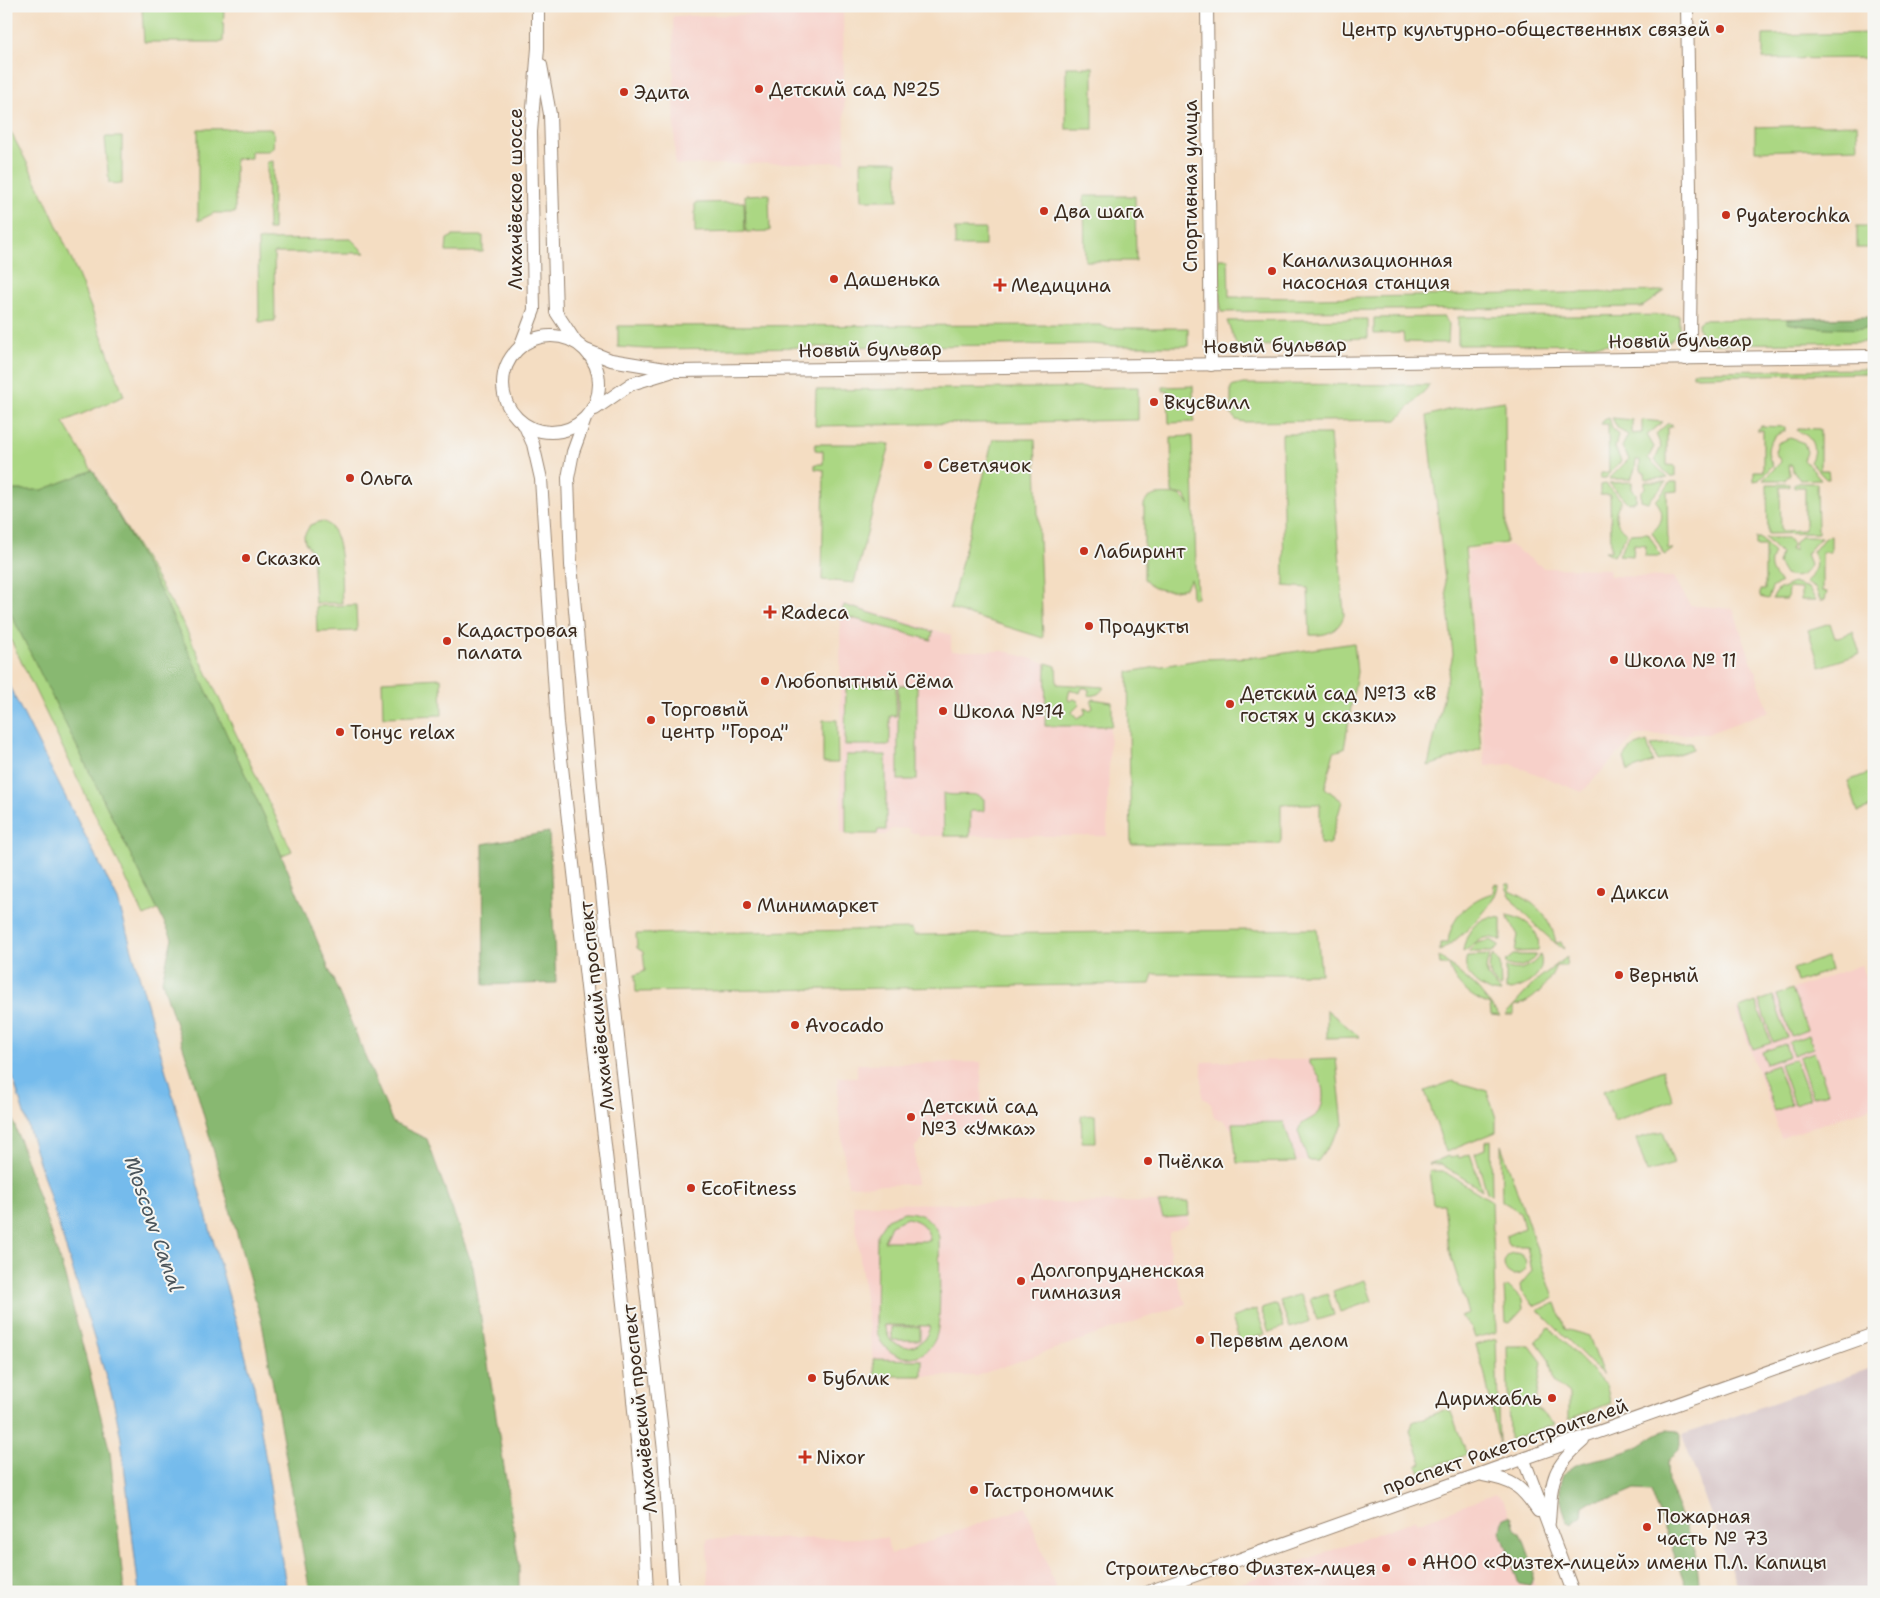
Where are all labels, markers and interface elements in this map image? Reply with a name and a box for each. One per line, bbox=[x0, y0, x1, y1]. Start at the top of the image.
place label: Центр культурно-общественных связей bbox=[1341, 17, 1710, 42]
marker: Центр культурно-общественных связей bbox=[1714, 23, 1726, 35]
place label: Детский сад №25 bbox=[769, 77, 940, 102]
place label: Эдита bbox=[634, 80, 690, 105]
marker: Детский сад №25 bbox=[753, 83, 765, 95]
marker: Эдита bbox=[618, 86, 630, 98]
street label: Спортивная улица bbox=[1178, 99, 1203, 272]
street label: Лихачёвское шоссе bbox=[503, 108, 528, 290]
place label: Два шага bbox=[1054, 199, 1144, 224]
place label: Pyaterochka bbox=[1736, 203, 1850, 228]
marker: Два шага bbox=[1038, 205, 1050, 217]
marker: Pyaterochka bbox=[1720, 209, 1732, 221]
place label: Канализационная насосная станция bbox=[1282, 248, 1453, 295]
marker: Канализационная насосная станция bbox=[1266, 265, 1278, 277]
place label: Дашенька bbox=[844, 267, 940, 292]
marker: Дашенька bbox=[828, 273, 840, 285]
place label: Медицина bbox=[1011, 273, 1111, 298]
marker: Медицина bbox=[993, 278, 1007, 292]
street label: Новый бульвар bbox=[1608, 327, 1752, 354]
street label: Новый бульвар bbox=[1203, 332, 1347, 359]
street label: Новый бульвар bbox=[798, 336, 942, 363]
place label: ВкусВилл bbox=[1164, 390, 1250, 415]
marker: ВкусВилл bbox=[1148, 396, 1160, 408]
place label: Светлячок bbox=[938, 453, 1031, 478]
marker: Светлячок bbox=[922, 459, 934, 471]
place label: Ольга bbox=[360, 466, 413, 491]
marker: Ольга bbox=[344, 472, 356, 484]
place label: Лабиринт bbox=[1094, 539, 1186, 564]
marker: Лабиринт bbox=[1078, 545, 1090, 557]
place label: Сказка bbox=[256, 546, 320, 571]
marker: Сказка bbox=[240, 552, 252, 564]
place label: Radeca bbox=[781, 600, 849, 625]
marker: Radeca bbox=[763, 605, 777, 619]
place label: Продукты bbox=[1099, 614, 1189, 639]
place label: Кадастровая палата bbox=[457, 618, 578, 665]
marker: Продукты bbox=[1083, 620, 1095, 632]
marker: Кадастровая палата bbox=[441, 635, 453, 647]
place label: Школа № 11 bbox=[1624, 648, 1737, 673]
marker: Школа № 11 bbox=[1608, 654, 1620, 666]
place label: Любопытный Сёма bbox=[775, 669, 953, 694]
marker: Любопытный Сёма bbox=[759, 675, 771, 687]
place label: Детский сад №13 «В гостях у сказки» bbox=[1240, 681, 1437, 728]
place label: Торговый центр "Город" bbox=[661, 697, 789, 744]
marker: Детский сад №13 «В гостях у сказки» bbox=[1224, 698, 1236, 710]
place label: Школа №14 bbox=[953, 699, 1064, 724]
marker: Школа №14 bbox=[937, 705, 949, 717]
marker: Торговый центр "Город" bbox=[645, 714, 657, 726]
place label: Тонус relax bbox=[350, 720, 455, 745]
marker: Тонус relax bbox=[334, 726, 346, 738]
place label: Дикси bbox=[1611, 880, 1669, 905]
marker: Дикси bbox=[1595, 886, 1607, 898]
place label: Минимаркет bbox=[757, 893, 879, 918]
marker: Минимаркет bbox=[741, 899, 753, 911]
street label: Лихачёвский проспект bbox=[573, 900, 620, 1112]
place label: Верный bbox=[1629, 963, 1699, 988]
marker: Верный bbox=[1613, 969, 1625, 981]
place label: Avocado bbox=[805, 1013, 884, 1038]
marker: Avocado bbox=[789, 1019, 801, 1031]
place label: Детский сад №3 «Умка» bbox=[921, 1094, 1038, 1141]
marker: Детский сад №3 «Умка» bbox=[905, 1111, 917, 1123]
place label: Пчёлка bbox=[1158, 1149, 1224, 1174]
water label: Moscow Canal bbox=[119, 1153, 189, 1295]
marker: Пчёлка bbox=[1142, 1155, 1154, 1167]
place label: EcoFitness bbox=[701, 1176, 797, 1201]
marker: EcoFitness bbox=[685, 1182, 697, 1194]
place label: Долгопрудненская гимназия bbox=[1031, 1258, 1205, 1305]
marker: Долгопрудненская гимназия bbox=[1015, 1275, 1027, 1287]
street label: Лихачёвский проспект bbox=[616, 1303, 663, 1515]
place label: Первым делом bbox=[1210, 1328, 1349, 1353]
marker: Первым делом bbox=[1194, 1334, 1206, 1346]
place label: Бублик bbox=[822, 1366, 889, 1391]
marker: Бублик bbox=[806, 1372, 818, 1384]
place label: Дирижабль bbox=[1435, 1386, 1542, 1411]
marker: Дирижабль bbox=[1546, 1392, 1558, 1404]
street label: проспект Ракетостроителей bbox=[1379, 1393, 1631, 1500]
place label: Nixor bbox=[816, 1445, 866, 1470]
marker: Nixor bbox=[798, 1450, 812, 1464]
place label: Гастрономчик bbox=[984, 1478, 1114, 1503]
marker: Гастрономчик bbox=[968, 1484, 980, 1496]
place label: Пожарная часть № 73 bbox=[1657, 1504, 1769, 1551]
marker: Пожарная часть № 73 bbox=[1641, 1521, 1653, 1533]
place label: АНОО «Физтех-лицей» имени П.Л. Капицы bbox=[1422, 1550, 1827, 1575]
place label: Строительство Физтех-лицея bbox=[1105, 1556, 1376, 1581]
marker: АНОО «Физтех-лицей» имени П.Л. Капицы bbox=[1406, 1556, 1418, 1568]
marker: Строительство Физтех-лицея bbox=[1380, 1562, 1392, 1574]

